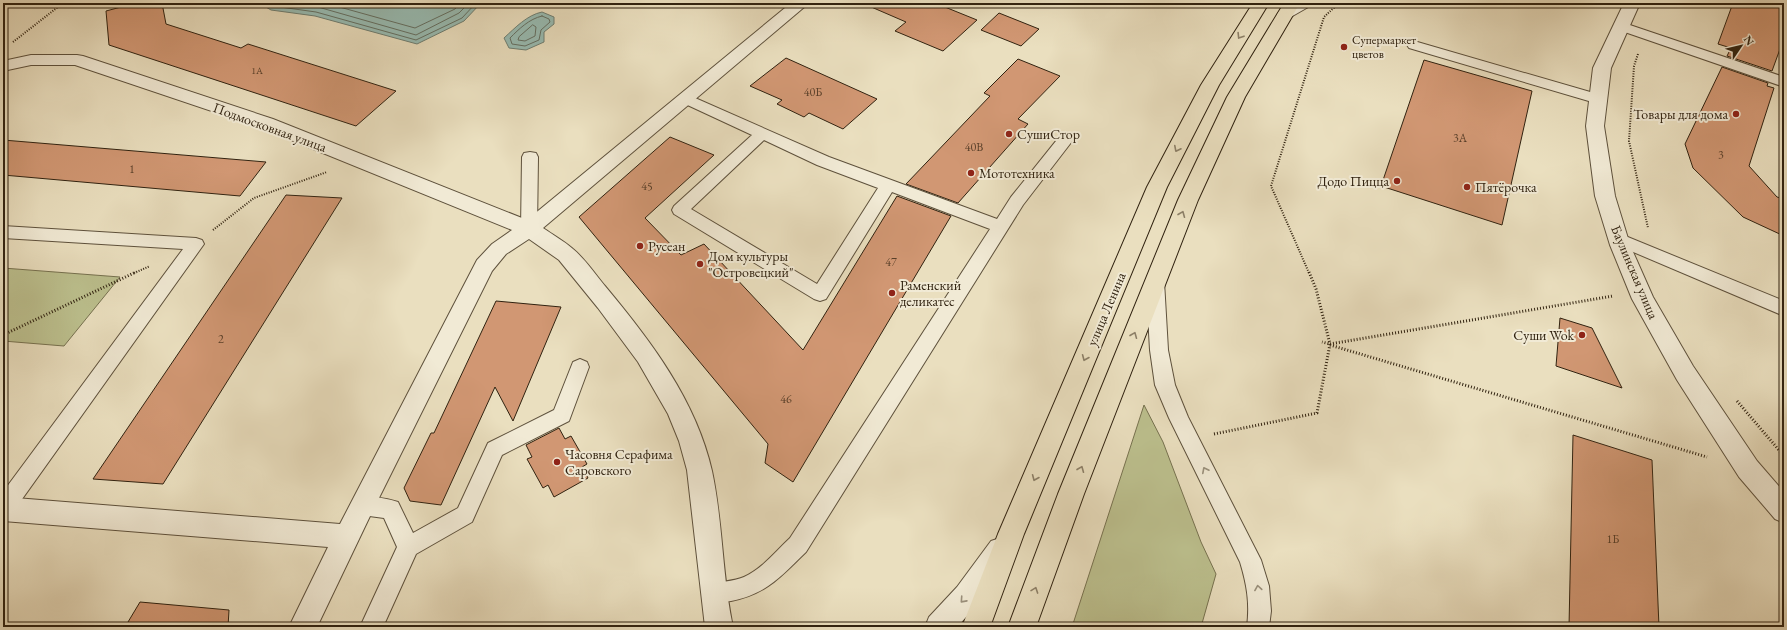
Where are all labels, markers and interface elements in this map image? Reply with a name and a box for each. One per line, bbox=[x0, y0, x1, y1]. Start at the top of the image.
north arrow bbox=[1721, 26, 1761, 66]
one-way arrow bbox=[1238, 32, 1245, 39]
place label: Супермаркет цветов bbox=[1352, 32, 1416, 62]
text: N bbox=[1741, 33, 1758, 48]
marker: Супермаркет цветов bbox=[1339, 42, 1349, 52]
house number: 1А bbox=[251, 64, 263, 77]
house number: 40Б bbox=[804, 84, 822, 100]
street label: Подмосковная улица bbox=[211, 98, 330, 156]
place label: Товары для дома bbox=[1633, 105, 1728, 123]
marker: Товары для дома bbox=[1731, 109, 1741, 119]
place label: СушиСтор bbox=[1017, 125, 1080, 143]
marker: СушиСтор bbox=[1004, 129, 1014, 139]
house number: 3А bbox=[1453, 130, 1468, 146]
house number: 40В bbox=[965, 139, 983, 155]
one-way arrow bbox=[1174, 145, 1182, 153]
house number: 3 bbox=[1718, 147, 1724, 163]
house number: 1 bbox=[129, 161, 135, 177]
place label: Мототехника bbox=[979, 164, 1055, 182]
marker: Мототехника bbox=[966, 168, 976, 178]
place label: Додо Пицца bbox=[1317, 172, 1389, 190]
marker: Додо Пицца bbox=[1392, 176, 1402, 186]
house number: 45 bbox=[641, 178, 653, 194]
place label: Пятёрочка bbox=[1475, 178, 1537, 196]
marker: Пятёрочка bbox=[1462, 182, 1472, 192]
one-way arrow bbox=[1178, 211, 1186, 218]
street label: Баулинская улица bbox=[1607, 222, 1663, 322]
place label: Русеан bbox=[648, 237, 685, 255]
marker: Русеан bbox=[635, 241, 645, 251]
place label: Дом культуры "Островецкий" bbox=[708, 247, 794, 281]
house number: 47 bbox=[885, 254, 897, 270]
marker: Дом культуры "Островецкий" bbox=[695, 259, 705, 269]
street label: улица Ленина bbox=[1082, 269, 1130, 349]
place label: Раменский деликатес bbox=[900, 276, 962, 310]
marker: Раменский деликатес bbox=[887, 288, 897, 298]
place label: Суши Wok bbox=[1513, 326, 1574, 344]
marker: Суши Wok bbox=[1577, 330, 1587, 340]
house number: 2 bbox=[218, 331, 224, 347]
one-way arrow bbox=[1129, 331, 1137, 339]
one-way arrow bbox=[1082, 353, 1090, 361]
house number: 46 bbox=[780, 391, 792, 407]
place label: Часовня Серафима Саровского bbox=[565, 445, 673, 479]
marker: Часовня Серафима Саровского bbox=[552, 457, 562, 467]
one-way arrow bbox=[1076, 465, 1084, 473]
one-way arrow bbox=[1202, 467, 1210, 474]
one-way arrow bbox=[1031, 474, 1039, 481]
house number: 1Б bbox=[1607, 531, 1619, 547]
one-way arrow bbox=[1254, 585, 1263, 591]
one-way arrow bbox=[1031, 587, 1039, 594]
one-way arrow bbox=[961, 596, 968, 603]

